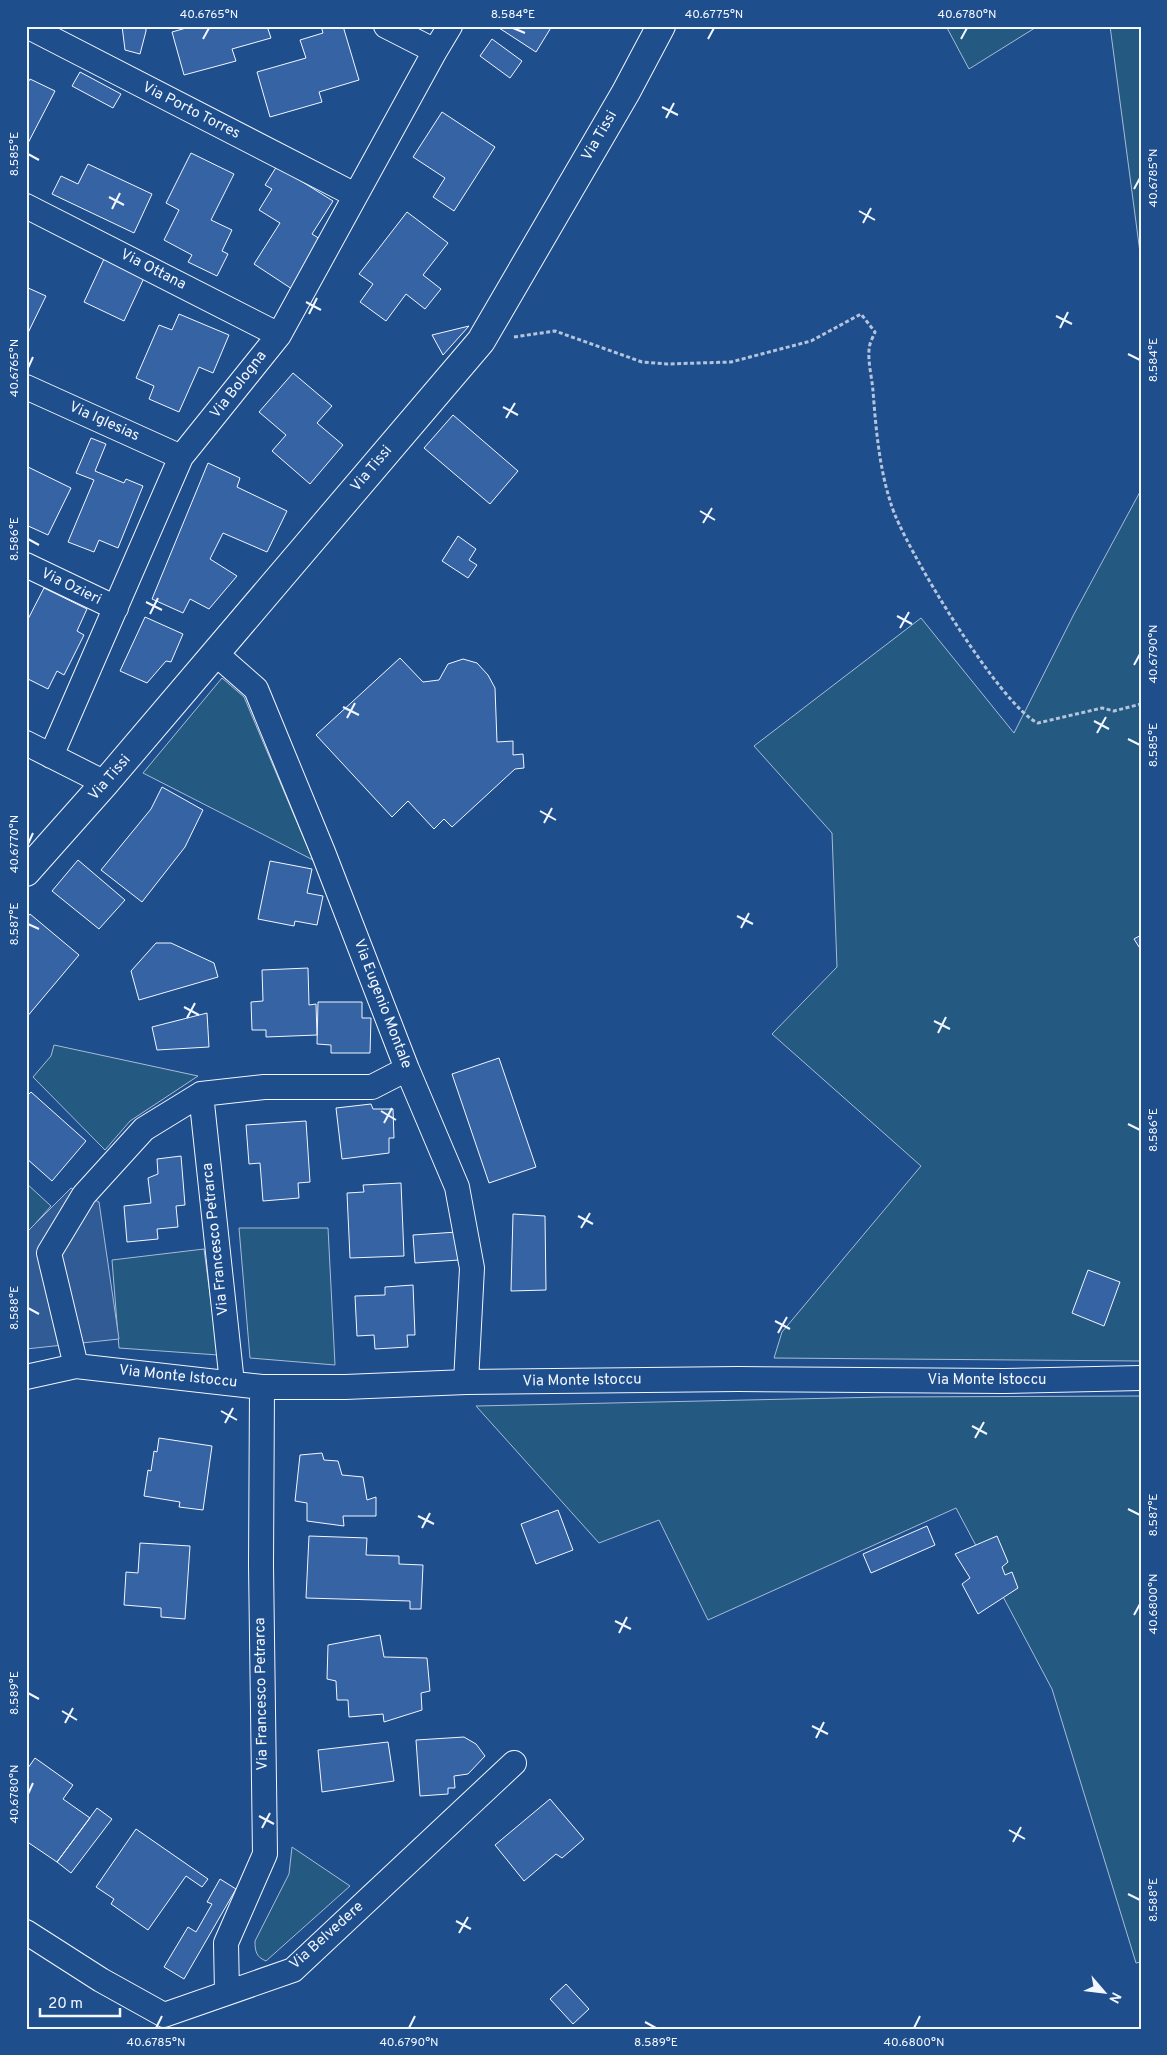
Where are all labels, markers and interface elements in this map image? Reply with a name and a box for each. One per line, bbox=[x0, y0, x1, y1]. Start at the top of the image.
text: 40.6765°N bbox=[180, 7, 238, 23]
text: 8.584°E bbox=[491, 7, 535, 23]
text: 40.6775°N bbox=[685, 7, 743, 23]
text: 40.6780°N bbox=[937, 7, 997, 23]
street label: Via Porto Torres bbox=[139, 78, 243, 144]
street label: Via Tissi bbox=[578, 108, 622, 164]
text: 8.585°E bbox=[7, 132, 23, 176]
text: 40.6785°N bbox=[1146, 149, 1162, 207]
street label: Via Ottana bbox=[117, 245, 189, 295]
text: 8.584°E bbox=[1146, 338, 1162, 382]
text: 40.6765°N bbox=[7, 339, 23, 397]
street label: Via Bologna bbox=[207, 347, 271, 423]
street label: Via Iglesias bbox=[66, 398, 142, 446]
street label: Via Tissi bbox=[347, 442, 397, 496]
text: 8.586°E bbox=[7, 517, 23, 561]
street label: Via Ozieri bbox=[38, 564, 104, 610]
text: 40.6790°N bbox=[1146, 624, 1162, 684]
text: 8.585°E bbox=[1146, 723, 1162, 767]
street label: Via Tissi bbox=[85, 751, 135, 805]
text: 40.6770°N bbox=[7, 815, 23, 873]
text: 8.587°E bbox=[7, 903, 23, 946]
street label: Via Eugenio Montale bbox=[349, 937, 415, 1071]
text: 8.586°E bbox=[1146, 1108, 1162, 1152]
street label: Via Francesco Petrarca bbox=[199, 1162, 233, 1316]
text: 8.588°E bbox=[7, 1286, 23, 1330]
street label: Via Monte Istoccu bbox=[118, 1361, 238, 1393]
street label: Via Monte Istoccu bbox=[522, 1370, 642, 1392]
street label: Via Monte Istoccu bbox=[927, 1371, 1047, 1390]
text: 8.587°E bbox=[1146, 1494, 1162, 1537]
text: 40.6800°N bbox=[1146, 1574, 1162, 1634]
street label: Via Francesco Petrarca bbox=[251, 1617, 273, 1771]
text: 8.589°E bbox=[7, 1671, 23, 1715]
text: 40.6780°N bbox=[7, 1764, 23, 1824]
text: 8.588°E bbox=[1146, 1878, 1162, 1922]
street label: Via Belvedere bbox=[286, 1898, 368, 1974]
north arrow bbox=[1080, 1968, 1130, 2018]
scale bar bbox=[40, 1985, 120, 2017]
text: N bbox=[1104, 1989, 1124, 2006]
text: 20 m bbox=[48, 1995, 83, 2014]
text: 40.6785°N bbox=[127, 2035, 185, 2051]
text: 40.6790°N bbox=[379, 2035, 439, 2051]
text: 8.589°E bbox=[634, 2035, 678, 2051]
text: 40.6800°N bbox=[884, 2035, 944, 2051]

